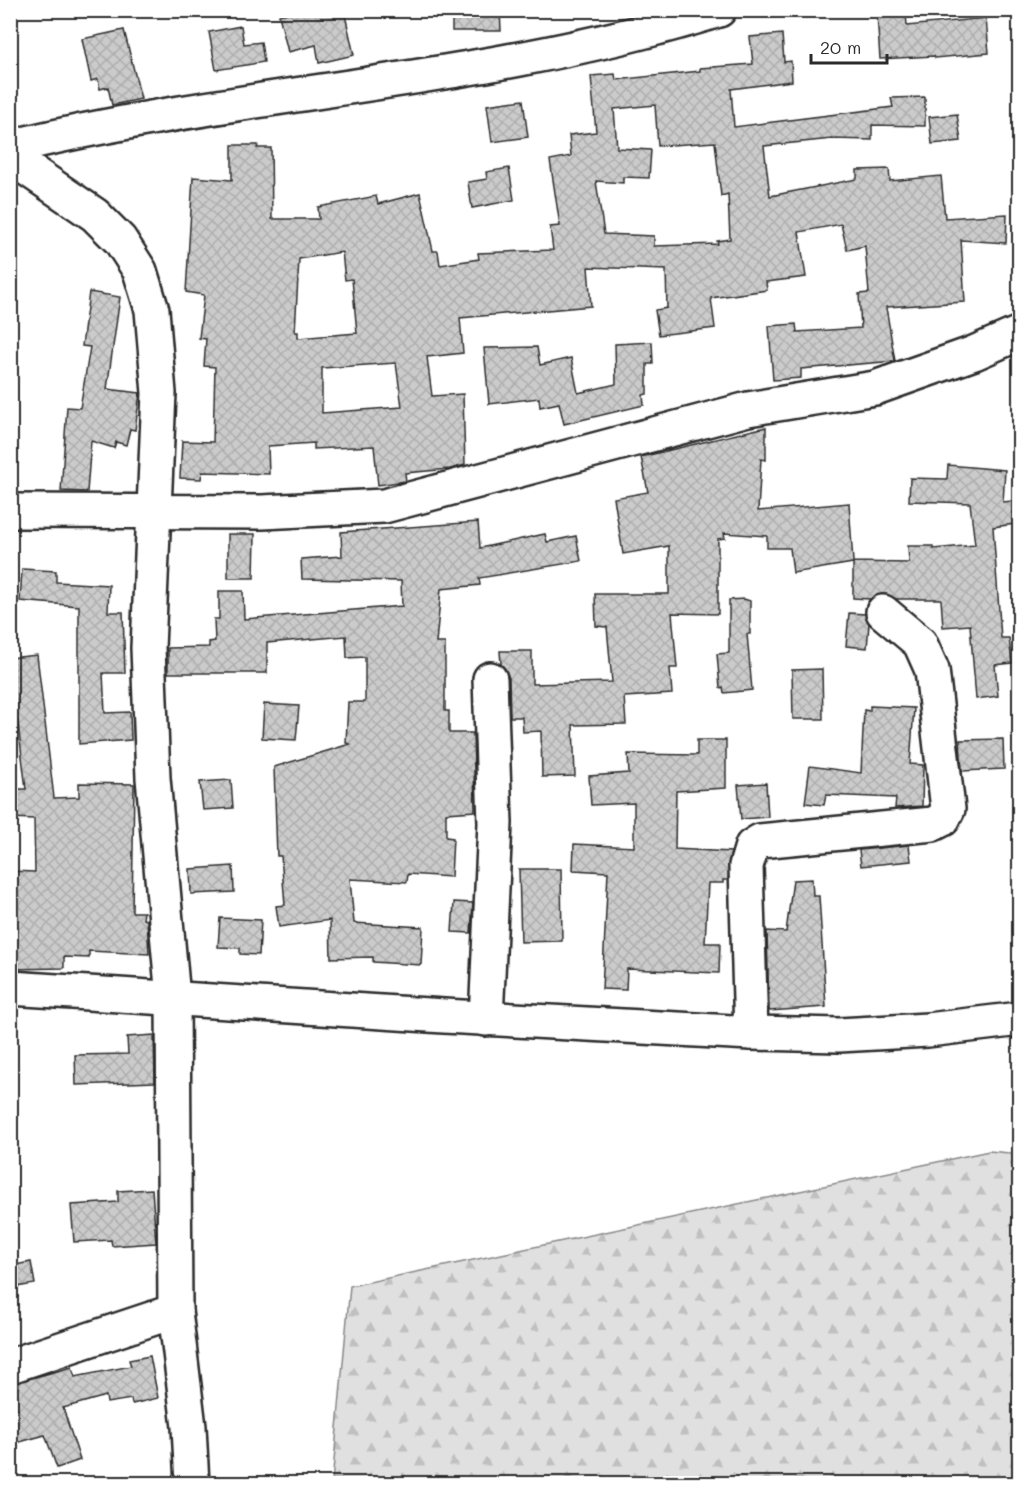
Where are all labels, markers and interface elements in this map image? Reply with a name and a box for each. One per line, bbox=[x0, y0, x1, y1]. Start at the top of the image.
scale bar bbox=[811, 27, 888, 65]
text: 20 m bbox=[820, 35, 861, 59]

